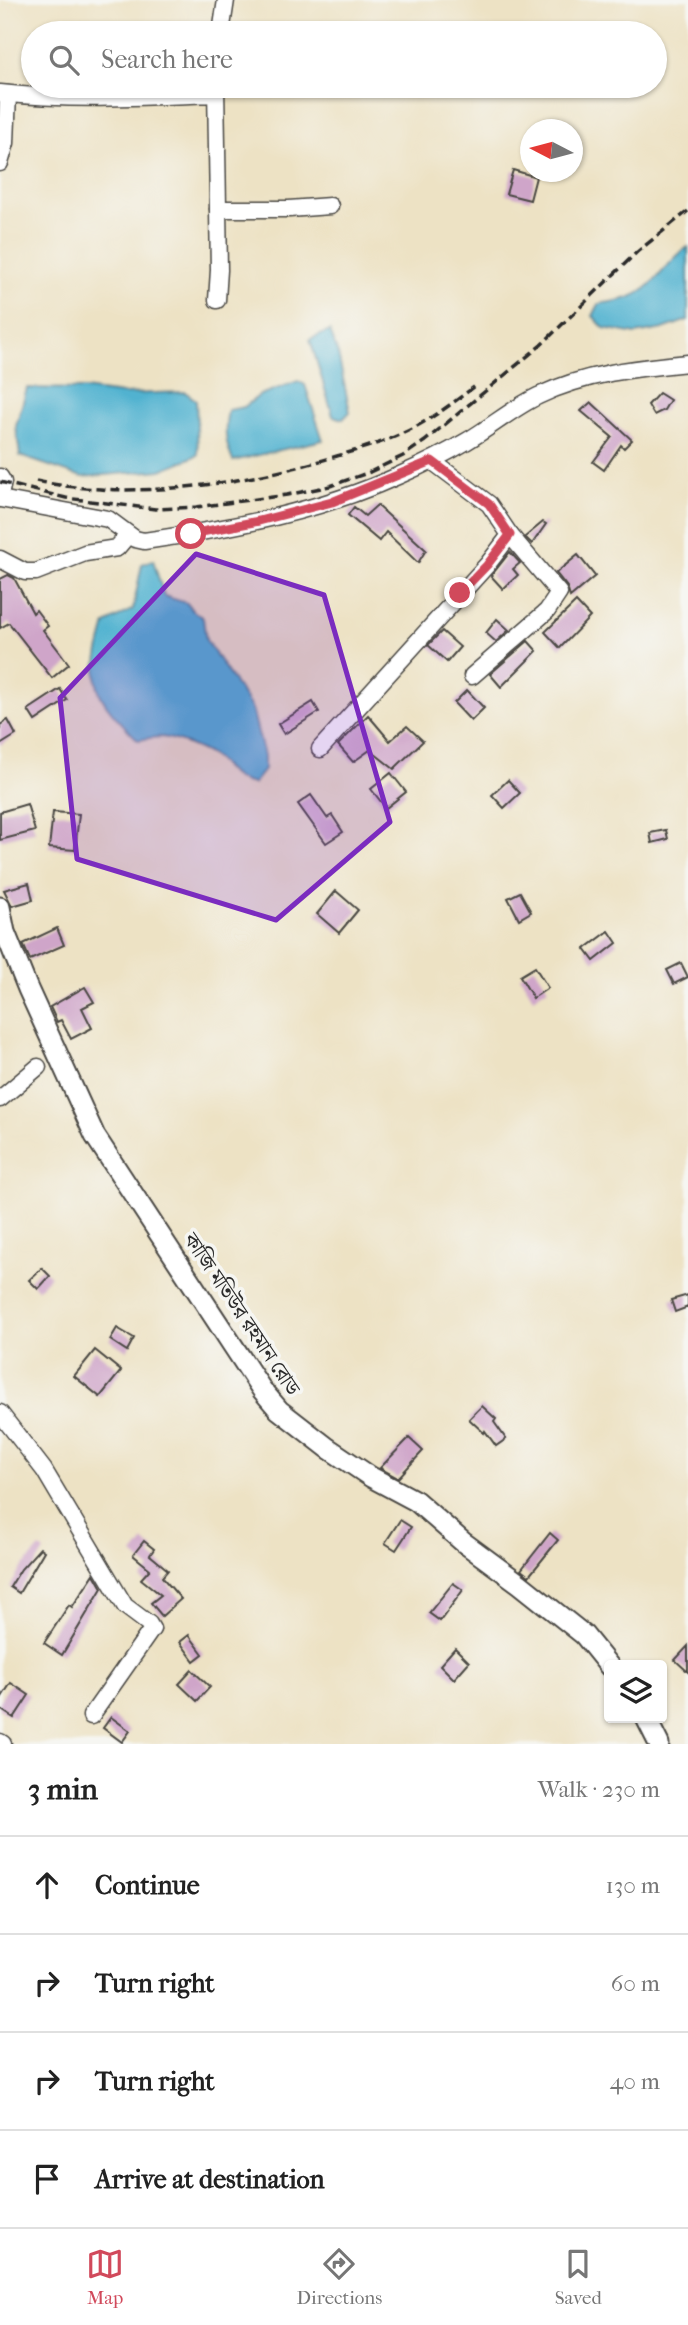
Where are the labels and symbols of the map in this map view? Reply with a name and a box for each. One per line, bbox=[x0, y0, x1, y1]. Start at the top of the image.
north arrow bbox=[520, 119, 583, 182]
route start bbox=[175, 518, 206, 549]
route end bbox=[444, 577, 475, 608]
street label: কাজি মতিউর রহমান রোড bbox=[178, 1227, 306, 1400]

